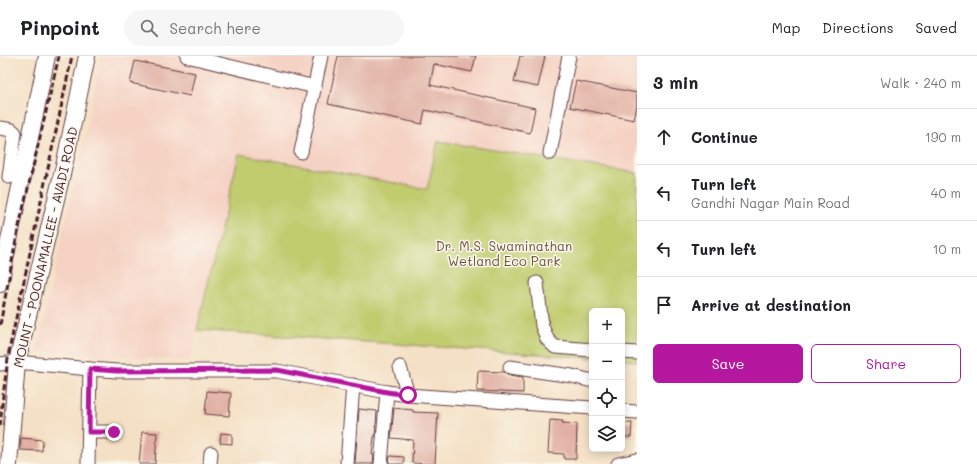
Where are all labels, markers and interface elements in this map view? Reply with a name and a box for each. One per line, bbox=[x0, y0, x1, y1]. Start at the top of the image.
search box bbox=[124, 10, 404, 46]
text: Pinpoint bbox=[20, 15, 100, 40]
icon: search bbox=[138, 17, 160, 39]
text: Search here bbox=[170, 18, 261, 38]
text: Map bbox=[772, 18, 800, 37]
text: Directions bbox=[822, 18, 893, 37]
text: Saved bbox=[915, 18, 957, 37]
text: 3 min bbox=[653, 71, 698, 93]
text: Walk · 240 m bbox=[880, 74, 961, 91]
street label: MOUNT - POONAMALLEE - AVADI ROAD bbox=[9, 125, 81, 369]
icon: ahead bbox=[653, 126, 675, 148]
text: Continue bbox=[691, 127, 758, 147]
text: 190 m bbox=[925, 128, 961, 145]
text: Turn left bbox=[691, 174, 756, 194]
icon: left bbox=[653, 182, 675, 204]
text: 40 m bbox=[931, 184, 961, 201]
text: Gandhi Nagar Main Road bbox=[691, 194, 850, 211]
park label: Dr. M.S. Swaminathan Wetland Eco Park bbox=[436, 237, 572, 269]
icon: left bbox=[653, 238, 675, 260]
text: Turn left bbox=[691, 239, 756, 259]
text: 10 m bbox=[933, 240, 961, 257]
icon: arrive bbox=[653, 294, 675, 316]
text: Arrive at destination bbox=[691, 295, 851, 315]
map controls bbox=[589, 308, 625, 452]
button: + bbox=[589, 308, 625, 344]
button: − bbox=[589, 344, 625, 380]
button: Save bbox=[653, 344, 803, 383]
button: Share bbox=[811, 344, 961, 383]
button: locate bbox=[589, 380, 625, 416]
route start bbox=[399, 386, 417, 404]
button: layers bbox=[589, 416, 625, 452]
route end bbox=[105, 423, 123, 441]

